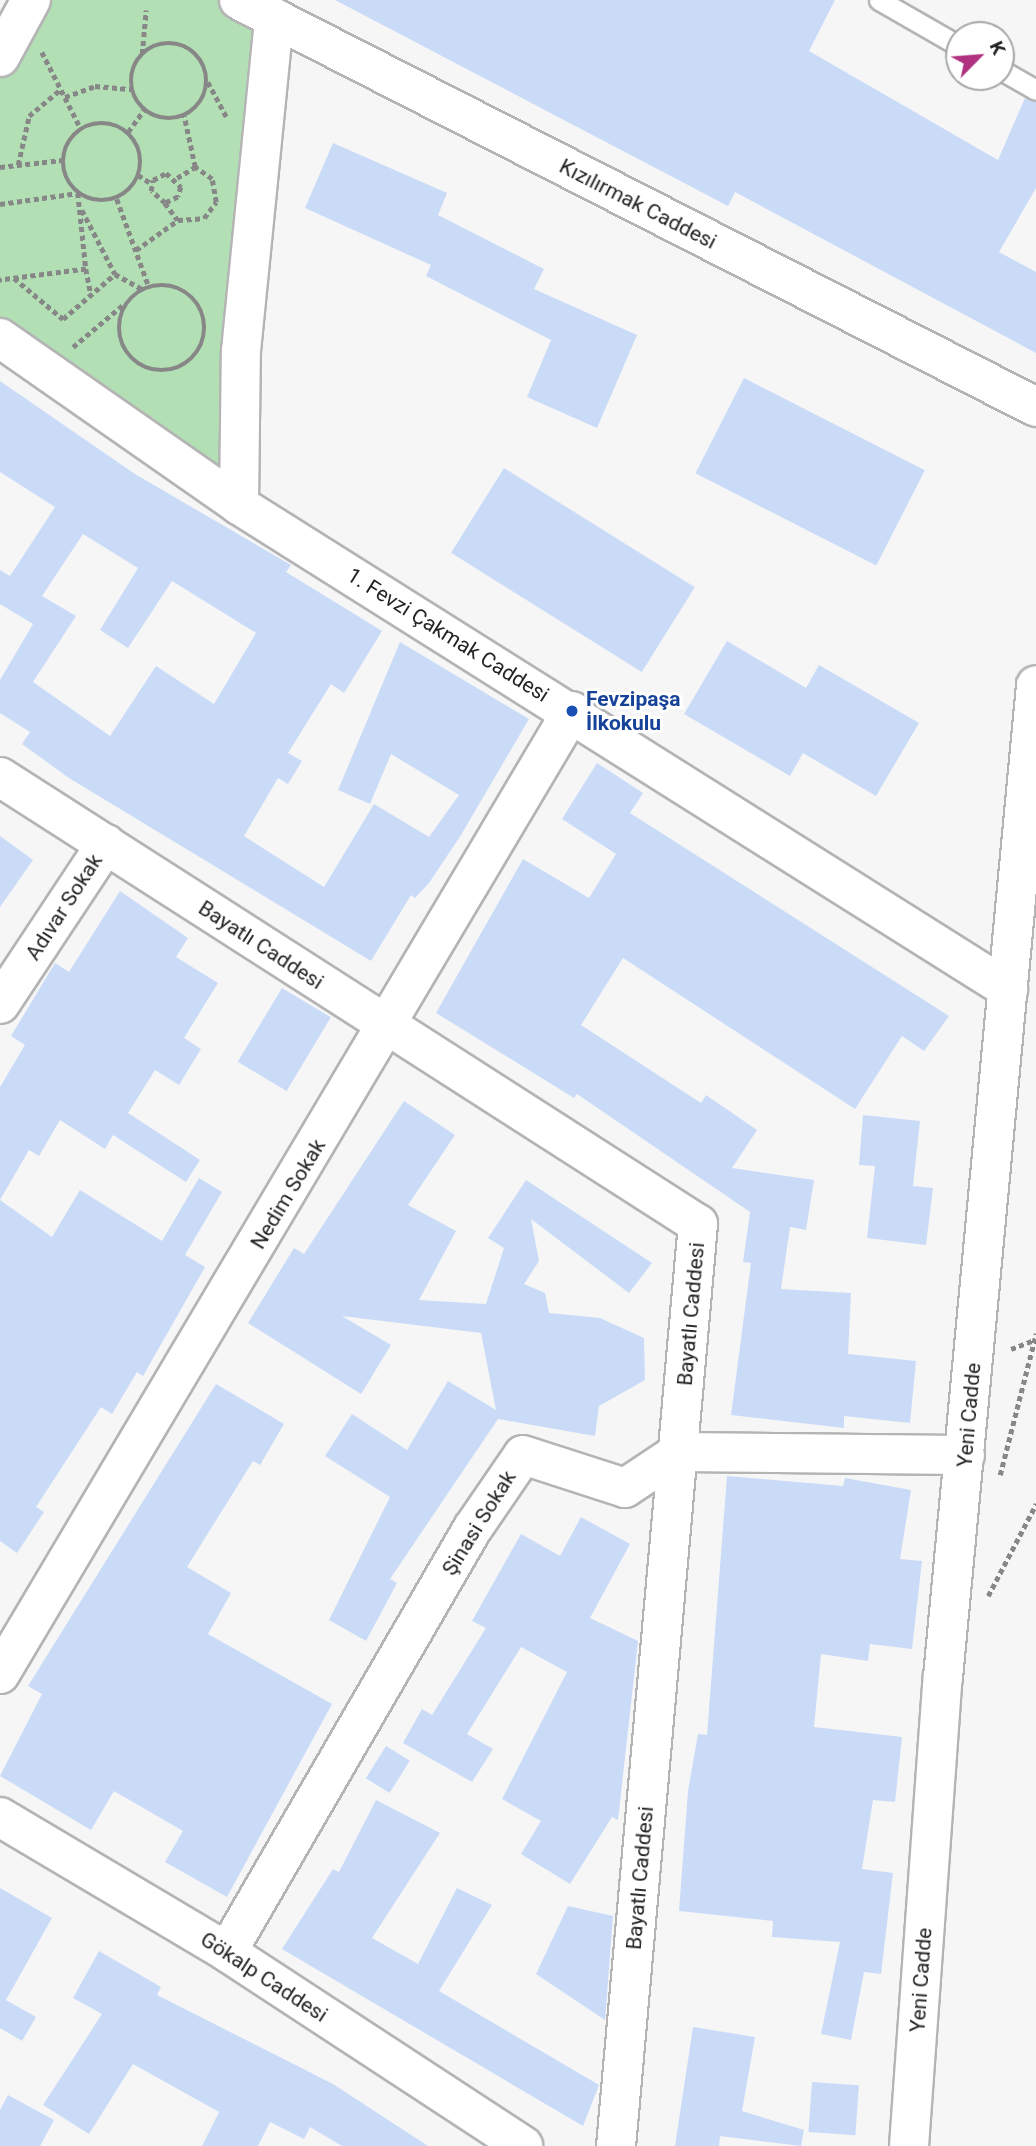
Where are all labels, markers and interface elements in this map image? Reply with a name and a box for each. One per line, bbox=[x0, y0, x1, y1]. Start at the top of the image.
north arrow bbox=[945, 21, 1015, 91]
text: K bbox=[985, 37, 1011, 58]
street label: Kızılırmak Caddesi bbox=[555, 154, 721, 254]
street label: 1. Fevzi Çakmak Caddesi bbox=[342, 563, 554, 707]
place label: Fevzipaşa İlkokulu bbox=[586, 686, 680, 736]
marker: Fevzipaşa İlkokulu bbox=[564, 703, 580, 719]
street label: Adıvar Sokak bbox=[20, 849, 108, 965]
street label: Bayatlı Caddesi bbox=[194, 895, 328, 995]
street label: Nedim Sokak bbox=[245, 1134, 331, 1254]
street label: Bayatlı Caddesi bbox=[672, 1241, 710, 1387]
street label: Yeni Cadde bbox=[952, 1362, 986, 1468]
street label: Şinasi Sokak bbox=[437, 1466, 521, 1580]
street label: Bayatlı Caddesi bbox=[621, 1805, 659, 1951]
street label: Gökalp Caddesi bbox=[196, 1927, 332, 2027]
street label: Yeni Cadde bbox=[905, 1927, 937, 2033]

